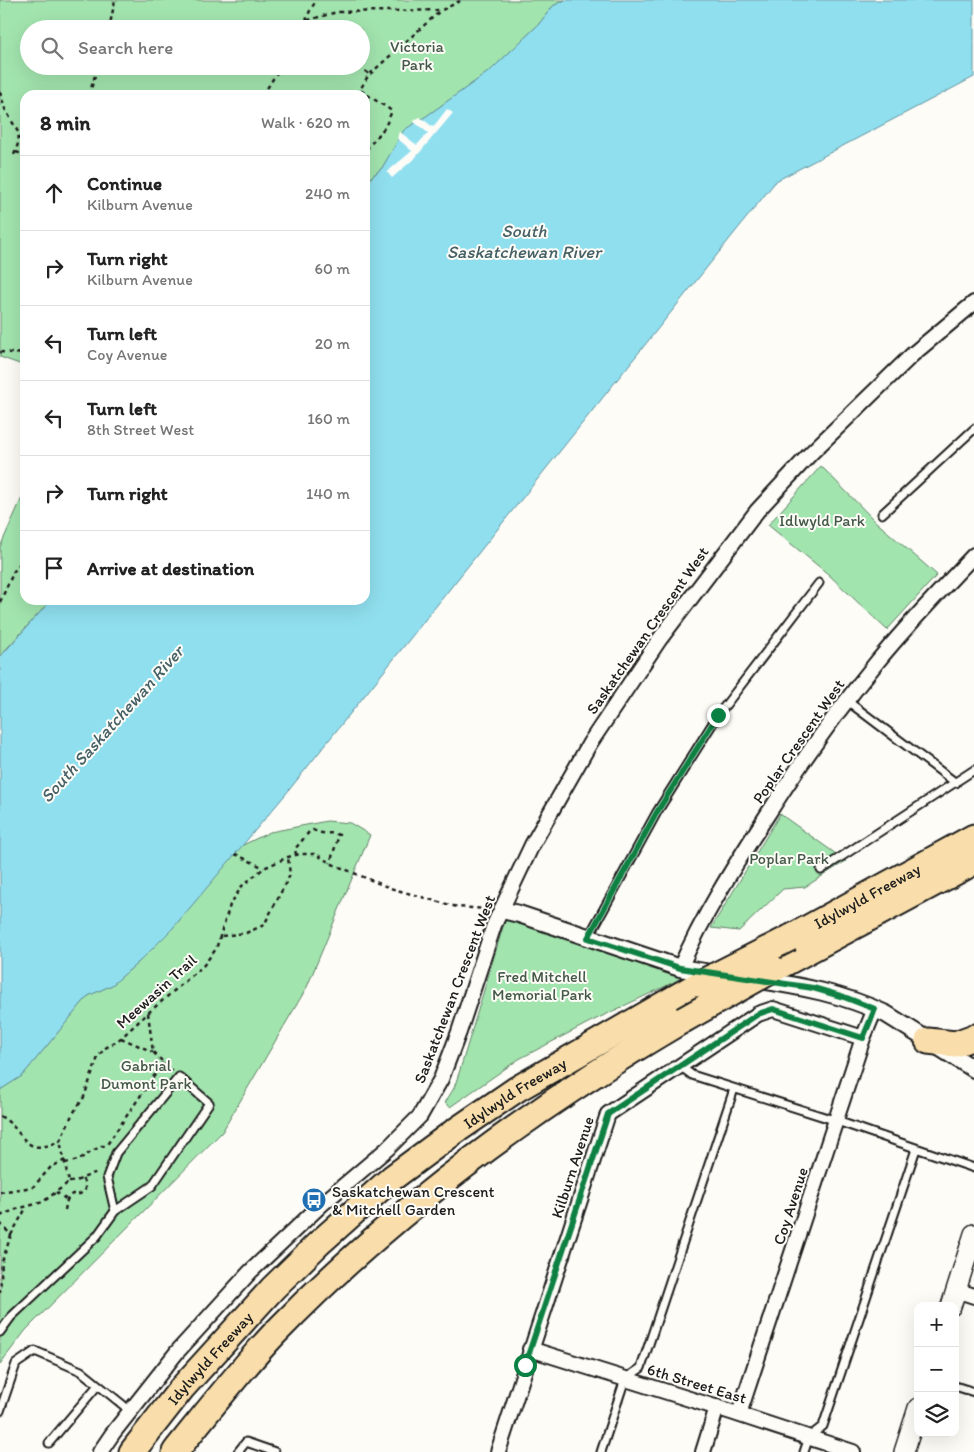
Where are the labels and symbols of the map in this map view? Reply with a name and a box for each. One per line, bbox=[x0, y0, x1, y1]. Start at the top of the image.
park label: Victoria Park bbox=[390, 37, 445, 74]
water label: South Saskatchewan River bbox=[447, 220, 603, 263]
park label: Idlwyld Park bbox=[779, 511, 865, 530]
street label: Saskatchewan Crescent West bbox=[582, 543, 713, 718]
water label: South Saskatchewan River bbox=[36, 639, 190, 807]
street label: Poplar Crescent West bbox=[748, 676, 848, 807]
route end bbox=[707, 704, 730, 727]
park label: Poplar Park bbox=[749, 849, 829, 868]
street label: Idylwyld Freeway bbox=[811, 859, 924, 933]
street label: Saskatchewan Crescent West bbox=[410, 892, 499, 1086]
street label: Meewasin Trail bbox=[112, 950, 201, 1032]
park label: Fred Mitchell Memorial Park bbox=[492, 967, 592, 1004]
street label: Idylwyld Freeway bbox=[460, 1053, 570, 1133]
park label: Gabrial Dumont Park bbox=[100, 1056, 192, 1093]
street label: Kilburn Avenue bbox=[547, 1114, 598, 1220]
street label: Coy Avenue bbox=[769, 1165, 812, 1247]
place label: Saskatchewan Crescent & Mitchell Garden bbox=[332, 1182, 495, 1219]
bus stop icon: Saskatchewan Crescent & Mitchell Garden bbox=[301, 1187, 327, 1213]
street label: Idylwyld Freeway bbox=[164, 1308, 257, 1409]
route start bbox=[514, 1354, 537, 1377]
street label: 6th Street East bbox=[645, 1359, 749, 1408]

